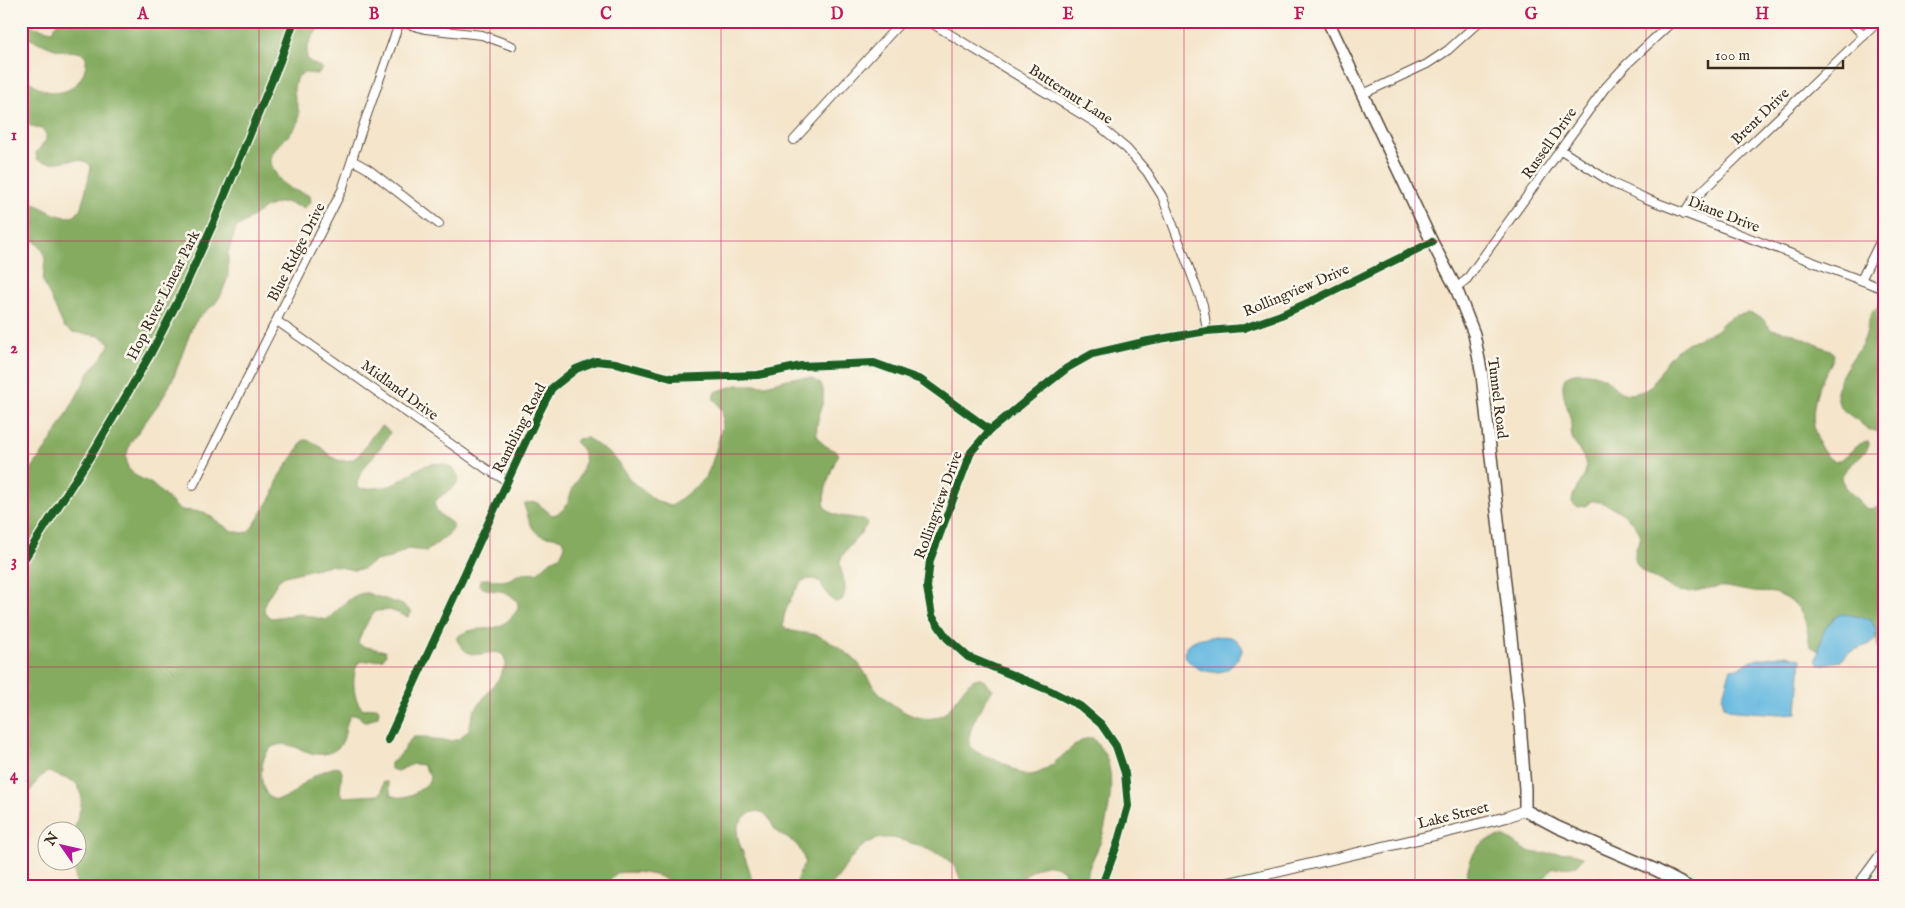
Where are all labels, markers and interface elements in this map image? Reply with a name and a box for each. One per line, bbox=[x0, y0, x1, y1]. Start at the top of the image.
text: A bbox=[137, 5, 150, 25]
text: B bbox=[369, 5, 380, 25]
text: C bbox=[600, 5, 612, 25]
text: D bbox=[831, 5, 844, 25]
text: E bbox=[1062, 5, 1074, 25]
text: F bbox=[1294, 5, 1305, 25]
text: G bbox=[1525, 5, 1538, 25]
text: H bbox=[1755, 5, 1769, 25]
scale bar bbox=[1708, 38, 1842, 70]
text: 100 m bbox=[1715, 46, 1751, 65]
street label: Butternut Lane bbox=[1025, 60, 1116, 129]
street label: Brent Drive bbox=[1727, 84, 1794, 149]
street label: Russell Drive bbox=[1518, 104, 1581, 183]
text: 1 bbox=[11, 126, 17, 146]
street label: Diane Drive bbox=[1685, 192, 1763, 237]
street label: Blue Ridge Drive bbox=[263, 200, 330, 305]
street label: Hop River Linear Park bbox=[123, 226, 205, 363]
street label: Rollingview Drive bbox=[1240, 259, 1352, 321]
text: 2 bbox=[10, 339, 18, 359]
street label: Midland Drive bbox=[357, 356, 442, 425]
street label: Tunnel Road bbox=[1483, 356, 1512, 441]
street label: Rambling Road bbox=[489, 379, 551, 477]
street label: Rollingview Drive bbox=[910, 448, 967, 562]
text: 3 bbox=[11, 552, 17, 572]
text: 4 bbox=[10, 766, 19, 786]
street label: Lake Street bbox=[1416, 797, 1491, 833]
north arrow bbox=[38, 820, 88, 870]
text: N bbox=[41, 829, 63, 850]

